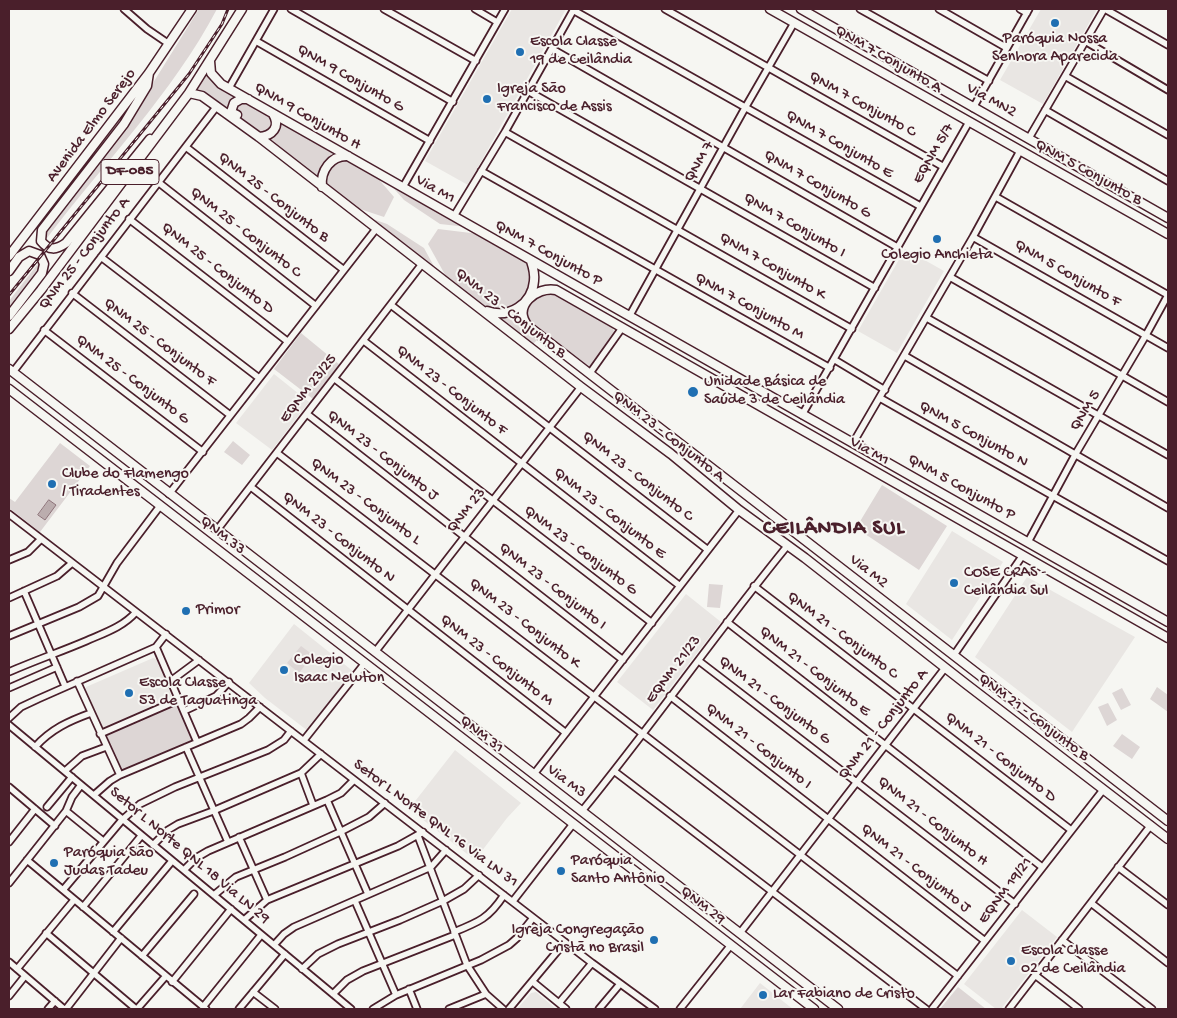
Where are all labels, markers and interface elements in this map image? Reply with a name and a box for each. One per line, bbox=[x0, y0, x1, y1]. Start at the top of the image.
marker: Paróquia Nossa Senhora Aparecida bbox=[1049, 17, 1061, 29]
street label: QNM 7 Conjunto A bbox=[831, 22, 945, 98]
place label: Paróquia Nossa Senhora Aparecida bbox=[992, 30, 1118, 68]
place label: Escola Classe 19 de Ceilândia bbox=[530, 33, 632, 71]
street label: QNM 9 Conjunto G bbox=[293, 40, 407, 118]
marker: Escola Classe 19 de Ceilândia bbox=[514, 46, 526, 58]
street label: Avenida Elmo Serejo bbox=[43, 65, 141, 187]
street label: QNM 7 Conjunto C bbox=[805, 68, 919, 142]
street label: QNM 9 Conjunto H bbox=[250, 79, 364, 155]
street label: Via MN2 bbox=[963, 79, 1019, 123]
place label: Igreja São Francisco de Assis bbox=[497, 80, 612, 118]
marker: Igreja São Francisco de Assis bbox=[481, 93, 493, 105]
street label: QNM 7 Conjunto E bbox=[782, 106, 896, 184]
street label: EQNM 5/7 bbox=[909, 120, 959, 188]
street label: QNM 5 Conjunto B bbox=[1031, 136, 1145, 210]
street label: QNM 7 bbox=[681, 138, 719, 186]
street label: QNM 7 Conjunto G bbox=[760, 146, 874, 224]
street label: QNM 25 - Conjunto B bbox=[213, 149, 333, 247]
road number: DF-085 bbox=[101, 160, 159, 184]
street label: Via M1 bbox=[412, 171, 458, 209]
street label: QNM 25 - Conjunto C bbox=[185, 183, 305, 283]
street label: QNM 7 Conjunto I bbox=[739, 189, 849, 263]
street label: QNM 25 - Conjunto A bbox=[35, 194, 135, 314]
street label: QNM 7 Conjunto P bbox=[491, 217, 605, 291]
street label: QNM 25 - Conjunto D bbox=[157, 219, 277, 319]
street label: QNM 7 Conjunto K bbox=[715, 229, 829, 305]
marker: Colegio Anchieta bbox=[931, 233, 943, 245]
street label: QNM 5 Conjunto F bbox=[1010, 236, 1124, 312]
place label: Colegio Anchieta bbox=[881, 246, 993, 266]
street label: QNM 23 - Conjunto B bbox=[451, 265, 569, 363]
street label: QNM 7 Conjunto M bbox=[691, 269, 807, 345]
street label: QNM 25 - Conjunto F bbox=[99, 294, 219, 392]
street label: QNM 25 - Conjunto G bbox=[71, 331, 193, 429]
street label: QNM 23 - Conjunto F bbox=[392, 342, 510, 440]
street label: EQNM 23/25 bbox=[276, 351, 342, 427]
place label: Unidade Básica de Saúde 3 de Ceilândia bbox=[704, 373, 845, 411]
marker: Unidade Básica de Saúde 3 de Ceilândia bbox=[686, 385, 700, 399]
street label: QNM 23 - Conjunto A bbox=[608, 387, 728, 487]
street label: QNM 5 bbox=[1066, 387, 1106, 435]
street label: QNM 5 Conjunto N bbox=[915, 397, 1031, 473]
street label: QNM 23 - Conjunto J bbox=[322, 406, 442, 506]
street label: QNM 23 - Conjunto C bbox=[577, 427, 697, 527]
street label: Via M1 bbox=[846, 433, 892, 471]
street label: QNM 5 Conjunto P bbox=[904, 450, 1018, 526]
street label: QNM 23 - Conjunto L bbox=[306, 454, 424, 550]
street label: QNM 23 - Conjunto E bbox=[549, 464, 669, 564]
place label: Clube do Flamengo / Tiradentes bbox=[62, 465, 189, 503]
marker: Clube do Flamengo / Tiradentes bbox=[46, 478, 58, 490]
street label: QNM 23 bbox=[443, 485, 491, 537]
street label: QNM 23 - Conjunto N bbox=[278, 488, 398, 588]
street label: QNM 23 - Conjunto G bbox=[519, 502, 641, 600]
street label: QNM 33 bbox=[195, 512, 249, 560]
district label: CEILÂNDIA SUL bbox=[761, 517, 907, 543]
street label: QNM 23 - Conjunto I bbox=[494, 539, 610, 635]
street label: Via M2 bbox=[845, 551, 891, 593]
place label: COSE CRAS - Ceilândia Sul bbox=[964, 564, 1048, 602]
street label: QNM 23 - Conjunto K bbox=[464, 574, 584, 674]
marker: COSE CRAS - Ceilândia Sul bbox=[948, 577, 960, 589]
street label: QNM 21 - Conjunto C bbox=[782, 588, 902, 684]
place label: Primor bbox=[196, 601, 239, 621]
marker: Primor bbox=[180, 605, 192, 617]
street label: QNM 23 - Conjunto M bbox=[435, 611, 557, 711]
street label: QNM 21 - Conjunto E bbox=[755, 623, 873, 721]
street label: EQNM 21/23 bbox=[642, 632, 706, 708]
place label: Colegio Isaac Newton bbox=[294, 651, 384, 689]
street label: QNM 21 - Conjunto G bbox=[714, 652, 834, 750]
marker: Colegio Isaac Newton bbox=[278, 664, 290, 676]
street label: QNM 21 - Conjunto A bbox=[835, 666, 933, 784]
street label: QNM 21 - Conjunto B bbox=[974, 670, 1092, 766]
place label: Escola Classe 53 de Taguatinga bbox=[139, 674, 257, 712]
marker: Escola Classe 53 de Taguatinga bbox=[123, 687, 135, 699]
street label: QNM 21 - Conjunto I bbox=[701, 699, 815, 795]
street label: QNM 21 - Conjunto D bbox=[940, 708, 1060, 808]
street label: QNM 31 bbox=[455, 712, 507, 758]
street label: Setor L Norte QNL 16 Via LN 31 bbox=[349, 756, 521, 892]
street label: Via M3 bbox=[542, 761, 590, 803]
street label: QNM 21 - Conjunto H bbox=[873, 773, 991, 871]
street label: Setor L Norte QNL 18 Via LN 29 bbox=[105, 783, 273, 929]
street label: QNM 21 - Conjunto J bbox=[856, 820, 974, 918]
place label: Paróquia São Judas Tadeu bbox=[64, 844, 154, 882]
place label: Paróquia Santo Antônio bbox=[571, 852, 665, 890]
street label: EQNM 19/21 bbox=[975, 854, 1037, 928]
marker: Paróquia São Judas Tadeu bbox=[48, 857, 60, 869]
marker: Paróquia Santo Antônio bbox=[555, 865, 567, 877]
street label: QNM 29 bbox=[676, 882, 728, 930]
place label: Igreja Congregação Cristã no Brasil bbox=[512, 921, 644, 959]
marker: Igreja Congregação Cristã no Brasil bbox=[648, 934, 660, 946]
place label: Escola Classe 02 de Ceilândia bbox=[1021, 942, 1125, 980]
marker: Escola Classe 02 de Ceilândia bbox=[1005, 955, 1017, 967]
place label: Lar Fabiano de Cristo bbox=[773, 985, 915, 1005]
marker: Lar Fabiano de Cristo bbox=[757, 989, 769, 1001]

